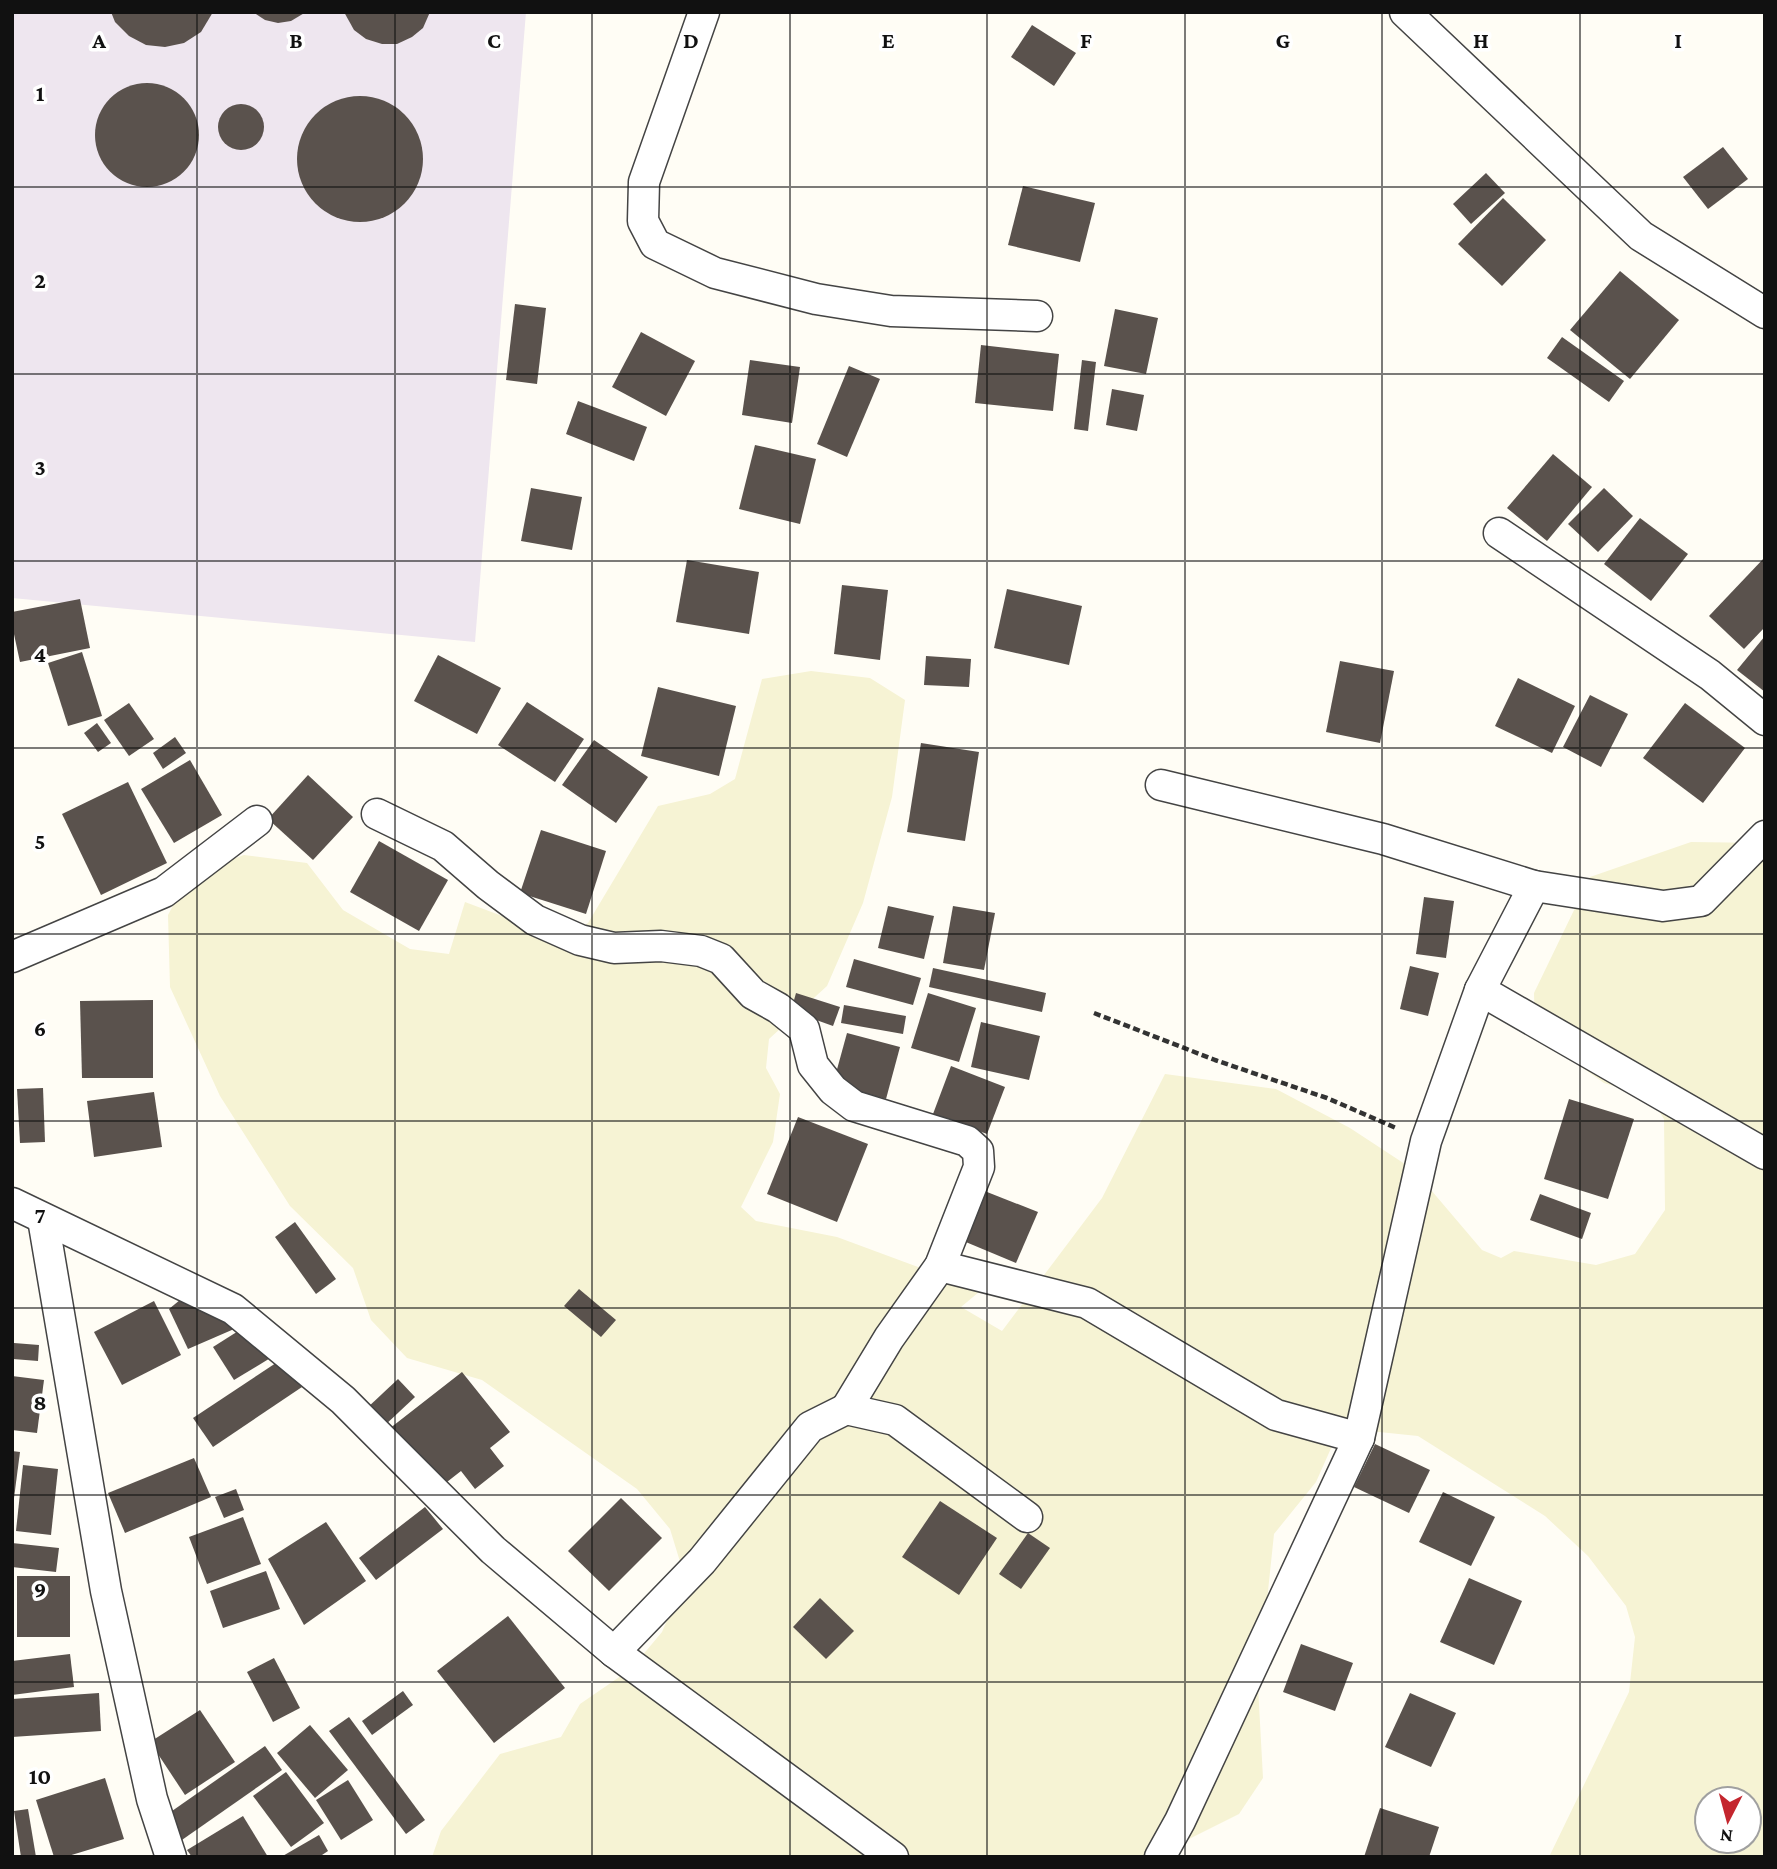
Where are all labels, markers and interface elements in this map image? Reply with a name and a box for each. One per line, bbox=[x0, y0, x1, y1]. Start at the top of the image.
text: A bbox=[91, 27, 106, 53]
text: B bbox=[289, 27, 303, 53]
text: C bbox=[487, 27, 501, 53]
text: D bbox=[683, 27, 699, 53]
text: E bbox=[881, 27, 895, 53]
text: F bbox=[1080, 27, 1092, 53]
text: G bbox=[1276, 27, 1291, 53]
text: H bbox=[1473, 27, 1489, 53]
text: I bbox=[1674, 27, 1682, 53]
text: 1 bbox=[36, 80, 45, 106]
text: 2 bbox=[34, 267, 46, 293]
text: 3 bbox=[34, 454, 46, 480]
text: 4 bbox=[34, 641, 46, 667]
text: 5 bbox=[34, 828, 46, 854]
text: 6 bbox=[34, 1015, 46, 1041]
text: 7 bbox=[34, 1202, 46, 1228]
text: 8 bbox=[33, 1389, 47, 1415]
text: 9 bbox=[34, 1576, 46, 1602]
text: 10 bbox=[29, 1763, 51, 1789]
north arrow bbox=[1693, 1785, 1763, 1855]
text: N bbox=[1719, 1825, 1734, 1848]

